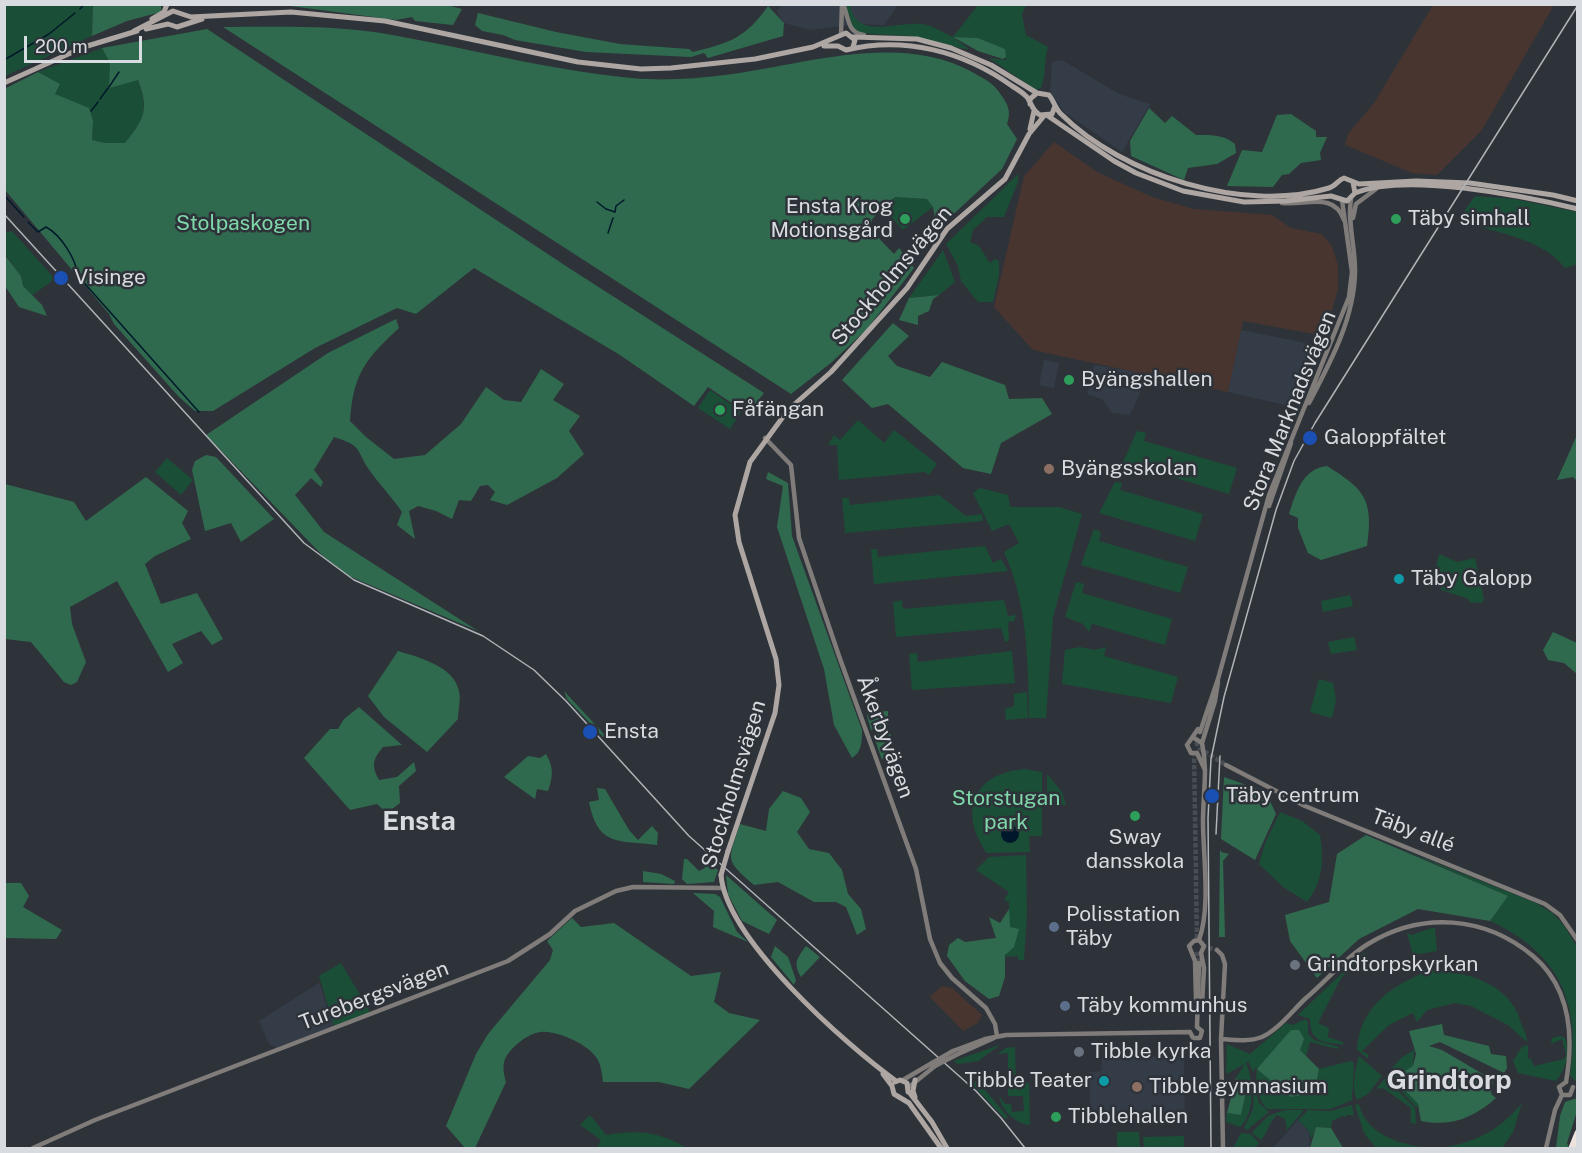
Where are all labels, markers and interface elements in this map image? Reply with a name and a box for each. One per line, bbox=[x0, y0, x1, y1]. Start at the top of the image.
scale bar bbox=[27, 24, 146, 62]
text: 200 m bbox=[35, 36, 88, 57]
place label: Ensta Krog Motionsgård bbox=[770, 194, 893, 244]
street label: Stockholmsvägen bbox=[826, 201, 958, 351]
place label: Täby simhall bbox=[1408, 206, 1530, 232]
park label: Stolpaskogen bbox=[176, 211, 310, 237]
marker: Ensta Krog Motionsgård bbox=[898, 212, 912, 226]
marker: Täby simhall bbox=[1389, 212, 1403, 226]
place label: Visinge bbox=[74, 265, 146, 291]
marker: Visinge bbox=[52, 269, 70, 287]
street label: Stora Marknadsvägen bbox=[1238, 307, 1342, 515]
place label: Byängshallen bbox=[1081, 367, 1213, 393]
marker: Byängshallen bbox=[1062, 373, 1076, 387]
place label: Fåfängan bbox=[732, 397, 824, 423]
marker: Fåfängan bbox=[713, 403, 727, 417]
place label: Galoppfältet bbox=[1324, 425, 1446, 451]
marker: Galoppfältet bbox=[1301, 429, 1319, 447]
place label: Byängsskolan bbox=[1061, 456, 1197, 482]
marker: Byängsskolan bbox=[1042, 462, 1056, 476]
place label: Täby Galopp bbox=[1411, 566, 1532, 592]
marker: Täby Galopp bbox=[1392, 572, 1406, 586]
street label: Åkerbyvägen bbox=[851, 672, 919, 802]
street label: Stockholmsvägen bbox=[697, 697, 771, 871]
place label: Ensta bbox=[604, 719, 659, 745]
marker: Ensta bbox=[581, 723, 599, 741]
place label: Täby centrum bbox=[1226, 783, 1359, 809]
park label: Storstugan park bbox=[952, 786, 1060, 836]
marker: Täby centrum bbox=[1203, 787, 1221, 805]
street label: Täby allé bbox=[1368, 804, 1458, 858]
district label: Ensta bbox=[382, 806, 456, 838]
marker: Sway dansskola bbox=[1128, 809, 1142, 823]
place label: Sway dansskola bbox=[1086, 825, 1184, 875]
place label: Polisstation Täby bbox=[1066, 902, 1180, 952]
marker: Polisstation Täby bbox=[1047, 920, 1061, 934]
place label: Grindtorpskyrkan bbox=[1307, 952, 1478, 978]
street label: Turebergsvägen bbox=[296, 956, 452, 1036]
marker: Grindtorpskyrkan bbox=[1288, 958, 1302, 972]
place label: Täby kommunhus bbox=[1077, 993, 1247, 1019]
marker: Täby kommunhus bbox=[1058, 999, 1072, 1013]
place label: Tibble kyrka bbox=[1091, 1039, 1211, 1065]
marker: Tibble kyrka bbox=[1072, 1045, 1086, 1059]
district label: Grindtorp bbox=[1386, 1065, 1512, 1097]
place label: Tibble Teater bbox=[964, 1068, 1092, 1094]
marker: Tibble Teater bbox=[1097, 1074, 1111, 1088]
place label: Tibble gymnasium bbox=[1149, 1074, 1327, 1100]
marker: Tibble gymnasium bbox=[1130, 1080, 1144, 1094]
place label: Tibblehallen bbox=[1068, 1104, 1188, 1130]
marker: Tibblehallen bbox=[1049, 1110, 1063, 1124]

